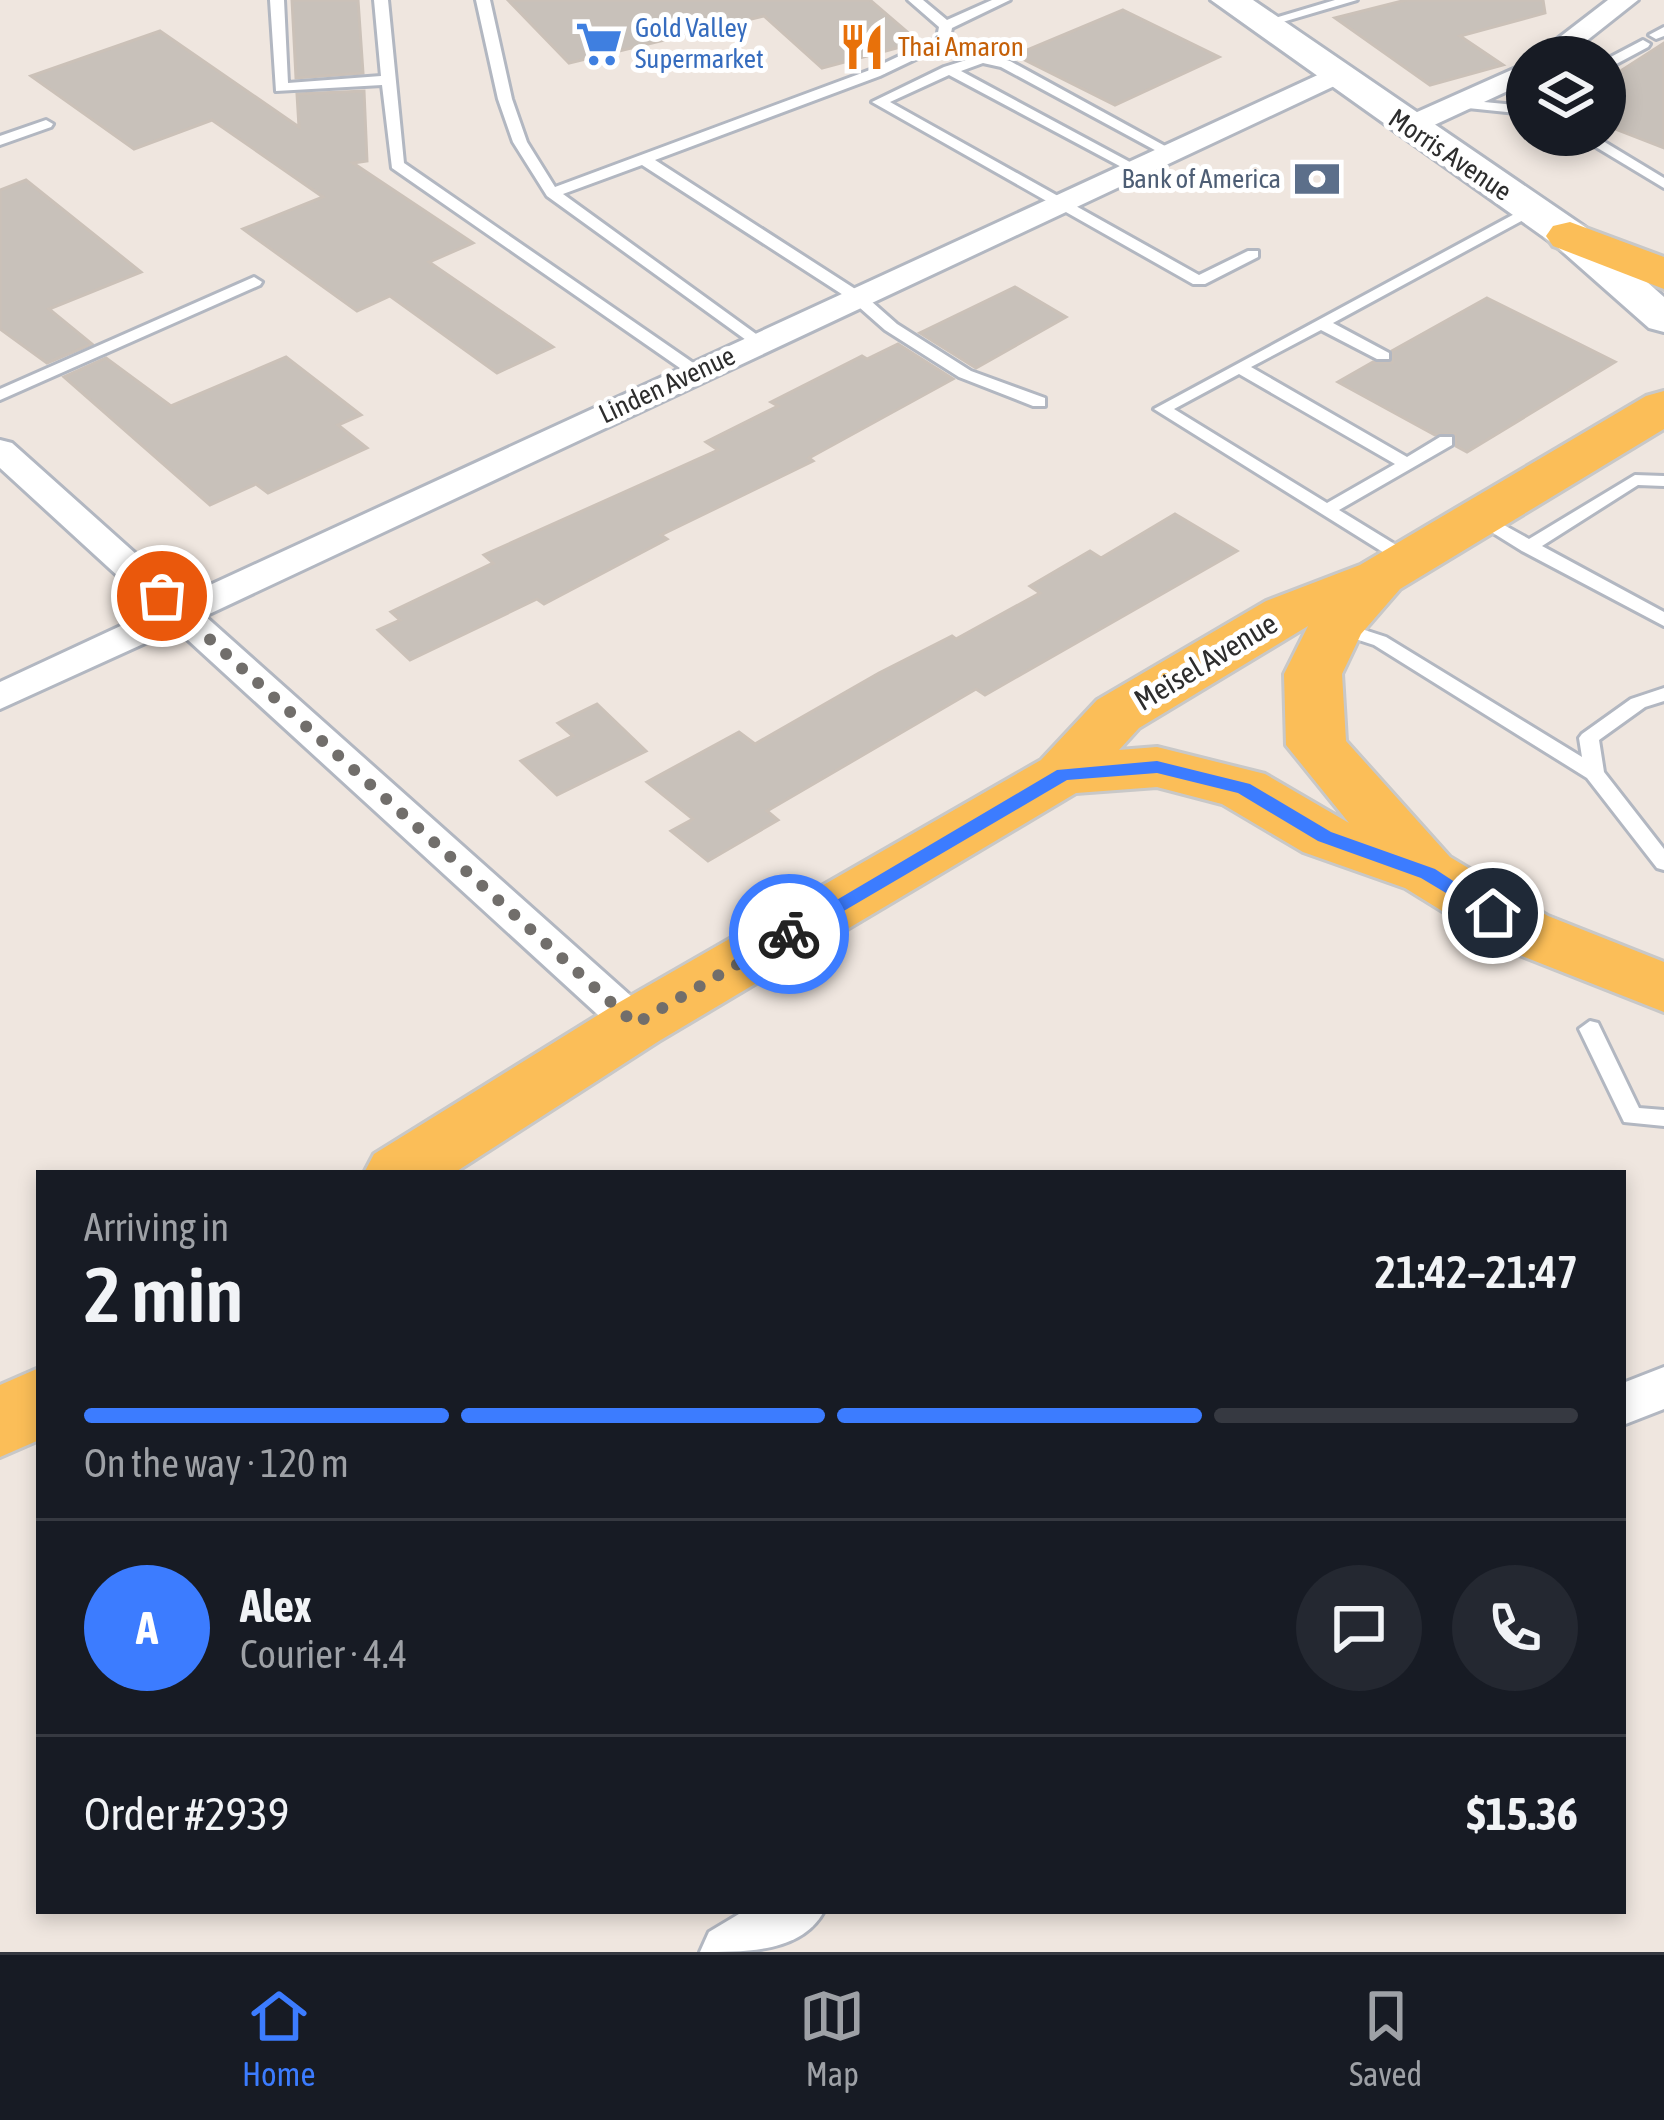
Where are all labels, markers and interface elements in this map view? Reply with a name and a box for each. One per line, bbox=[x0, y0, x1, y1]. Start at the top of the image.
place label: Gold Valley Supermarket bbox=[635, 12, 764, 74]
supermarket icon: Gold Valley Supermarket bbox=[574, 19, 624, 69]
restaurant icon: Thai Amaron bbox=[837, 22, 887, 72]
place label: Thai Amaron bbox=[898, 31, 1024, 62]
map controls bbox=[1506, 36, 1626, 156]
button: layers bbox=[1506, 36, 1626, 156]
street label: Morris Avenue bbox=[1383, 102, 1517, 207]
bank icon: Bank of America bbox=[1292, 154, 1342, 204]
place label: Bank of America bbox=[1121, 163, 1281, 194]
street label: Linden Avenue bbox=[594, 340, 740, 430]
pin bbox=[111, 545, 213, 647]
icon: bag bbox=[129, 563, 195, 629]
street label: Meisel Avenue bbox=[1128, 605, 1283, 717]
pin bbox=[1442, 862, 1544, 964]
courier bbox=[729, 874, 849, 994]
icon: home bbox=[1460, 880, 1526, 946]
icon: bike bbox=[756, 901, 822, 967]
text: Arriving in bbox=[84, 1205, 229, 1249]
text: 21:42–21:47 bbox=[1375, 1246, 1578, 1298]
text: 2 min bbox=[84, 1249, 243, 1339]
text: On the way · 120 m bbox=[84, 1441, 349, 1485]
button: chat bbox=[1296, 1565, 1422, 1691]
button: phone bbox=[1452, 1565, 1578, 1691]
text: Alex bbox=[240, 1580, 312, 1632]
text: A bbox=[136, 1602, 158, 1654]
text: Courier · 4.4 bbox=[240, 1632, 407, 1676]
text: Order #2939 bbox=[84, 1788, 289, 1840]
text: $15.36 bbox=[1466, 1788, 1578, 1840]
tab: Home bbox=[242, 1983, 315, 2093]
tab: Map bbox=[799, 1983, 865, 2093]
tab: Saved bbox=[1349, 1983, 1422, 2093]

